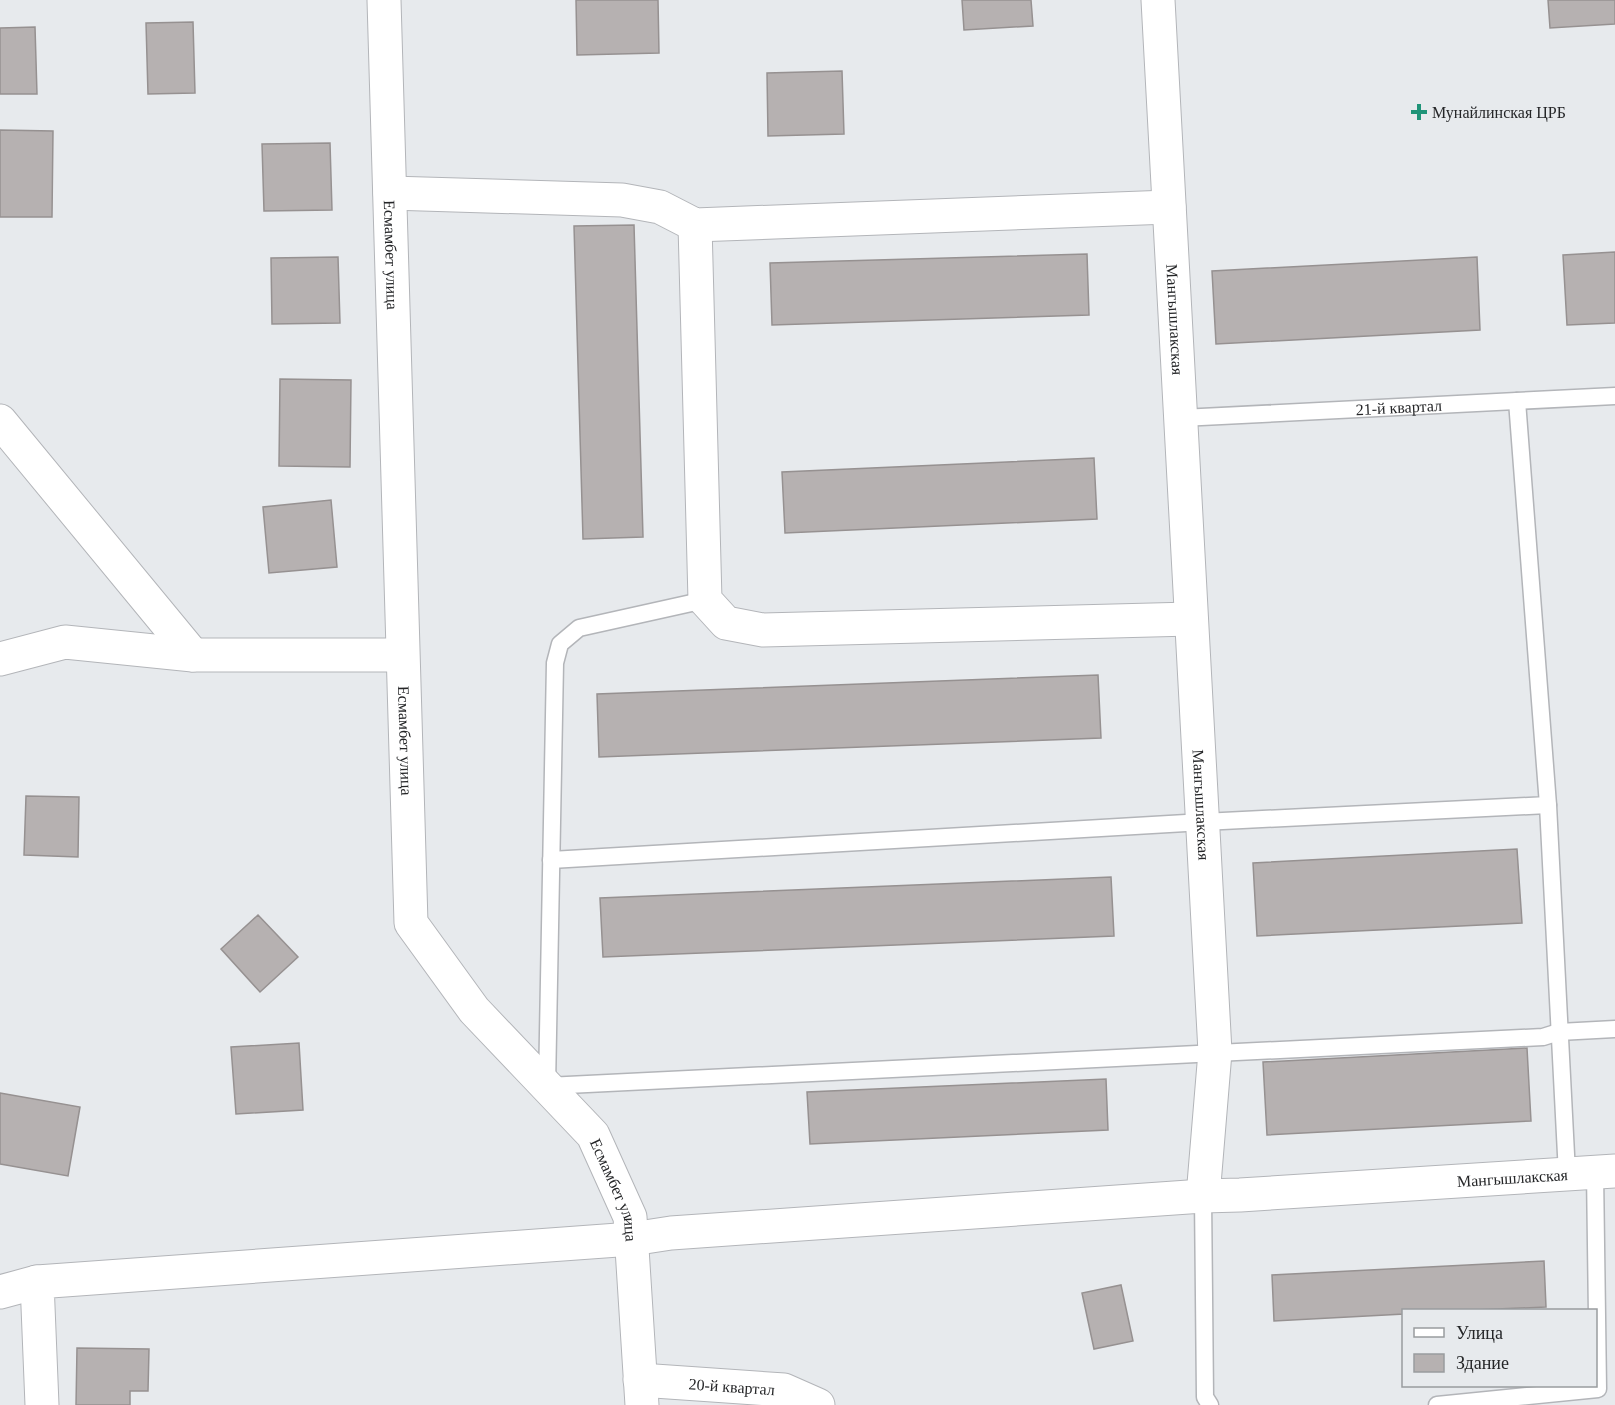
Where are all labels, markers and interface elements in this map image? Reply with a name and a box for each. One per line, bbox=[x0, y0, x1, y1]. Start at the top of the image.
marker: Мунайлинская ЦРБ bbox=[1410, 103, 1428, 121]
place label: Мунайлинская ЦРБ bbox=[1432, 104, 1566, 122]
street label: Есмамбет улица bbox=[381, 200, 401, 310]
street label: Мангышлакская bbox=[1163, 264, 1186, 376]
street label: 21-й квартал bbox=[1355, 397, 1442, 418]
street label: Есмамбет улица bbox=[395, 686, 415, 796]
street label: Мангышлакская bbox=[1190, 749, 1213, 861]
street label: Есмамбет улица bbox=[587, 1136, 640, 1242]
street label: Мангышлакская bbox=[1456, 1166, 1569, 1190]
legend bbox=[1402, 1309, 1597, 1387]
text: Улица bbox=[1456, 1323, 1503, 1343]
text: Здание bbox=[1456, 1353, 1509, 1373]
street label: 20-й квартал bbox=[688, 1375, 775, 1398]

